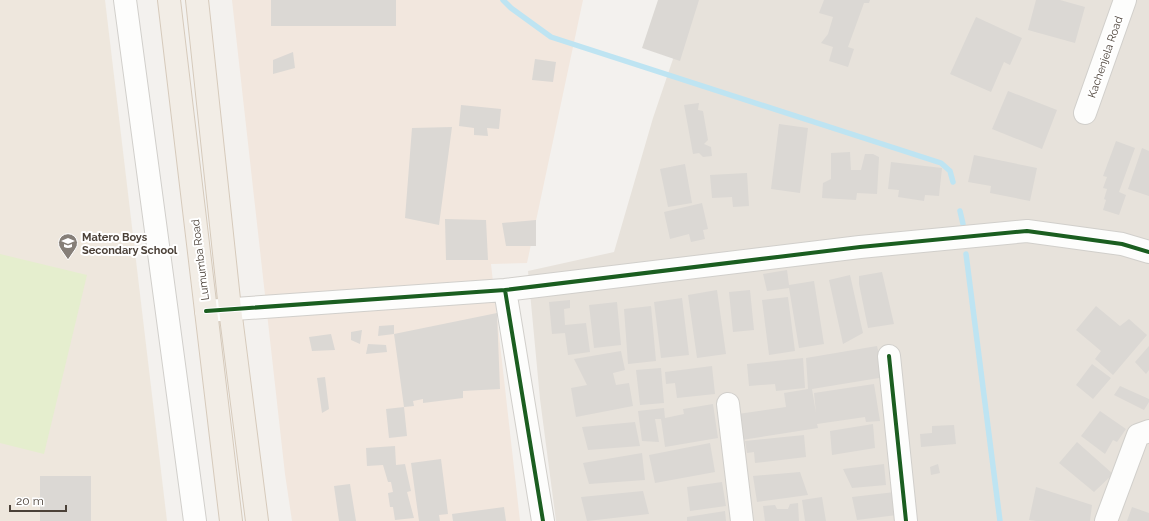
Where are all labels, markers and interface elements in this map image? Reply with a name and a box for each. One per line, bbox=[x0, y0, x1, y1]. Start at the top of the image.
street label: Kachenjela Road bbox=[1085, 14, 1126, 100]
street label: Lumumba Road bbox=[189, 218, 212, 301]
place label: Matero Boys Secondary School bbox=[82, 231, 178, 257]
school or university icon: Matero Boys Secondary School bbox=[57, 232, 79, 260]
scale bar bbox=[10, 487, 66, 513]
text: 20 m bbox=[16, 494, 44, 508]

